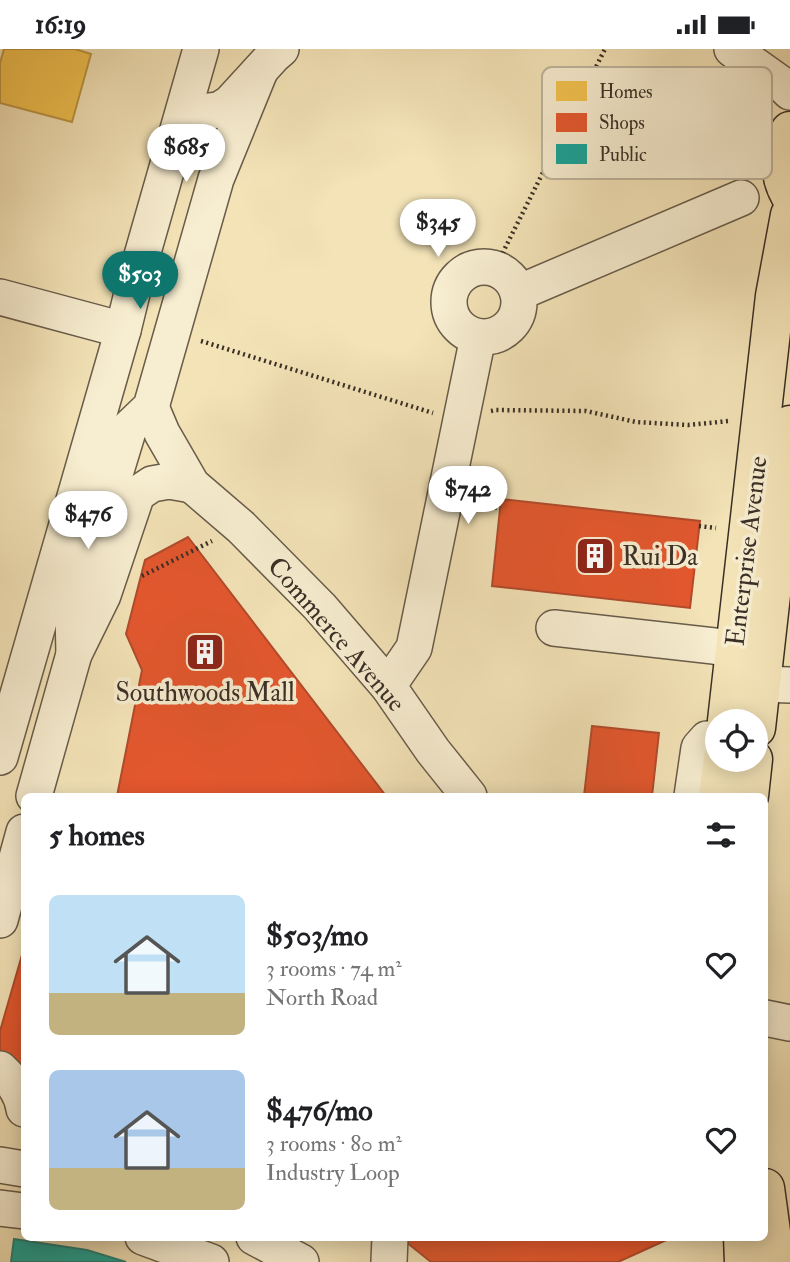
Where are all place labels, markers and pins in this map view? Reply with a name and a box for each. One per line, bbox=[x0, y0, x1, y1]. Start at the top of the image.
pin: $685 bbox=[145, 125, 227, 184]
pin: $345 bbox=[397, 199, 479, 259]
pin: $503 bbox=[99, 251, 181, 311]
pin: $742 bbox=[427, 467, 509, 526]
pin: $476 bbox=[47, 491, 129, 551]
building icon: Rui Da bbox=[574, 535, 616, 577]
place label: Rui Da bbox=[622, 541, 698, 573]
building icon: Southwoods Mall bbox=[184, 631, 226, 673]
place label: Southwoods Mall bbox=[115, 677, 295, 709]

